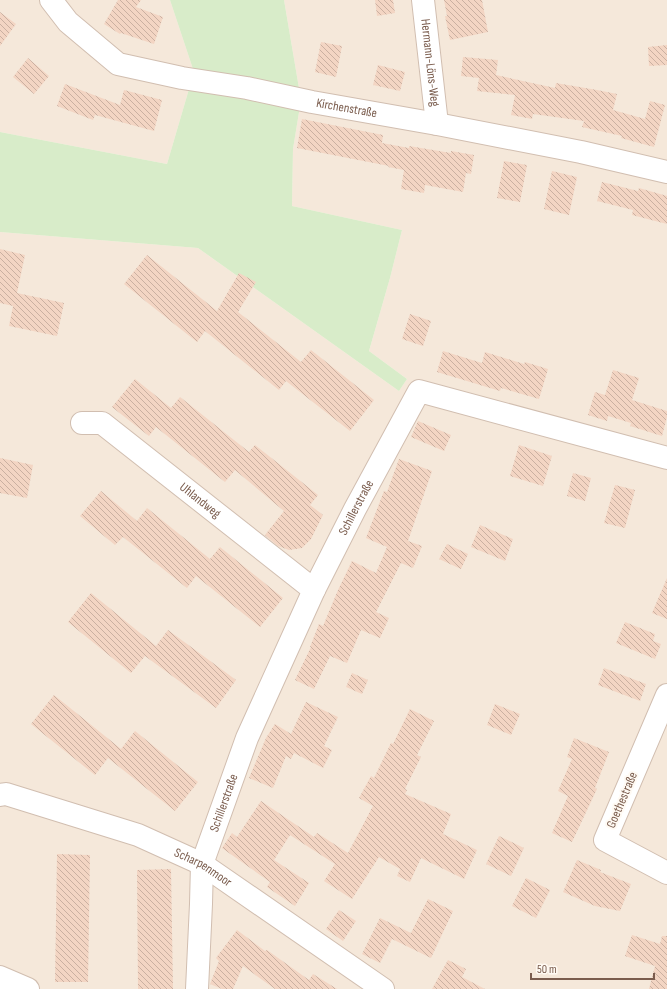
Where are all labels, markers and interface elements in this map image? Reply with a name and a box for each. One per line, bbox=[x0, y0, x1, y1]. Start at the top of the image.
street label: Hermann-Löns-Weg bbox=[417, 18, 443, 107]
street label: Kirchenstraße bbox=[315, 95, 378, 121]
street label: Schillerstraße bbox=[335, 477, 377, 538]
street label: Uhlandweg bbox=[176, 479, 224, 522]
street label: Goethestraße bbox=[603, 769, 641, 831]
street label: Schillerstraße bbox=[206, 772, 241, 834]
street label: Scharpenmoor bbox=[172, 844, 235, 890]
scale bar bbox=[531, 955, 654, 981]
text: 50 m bbox=[537, 962, 557, 977]

